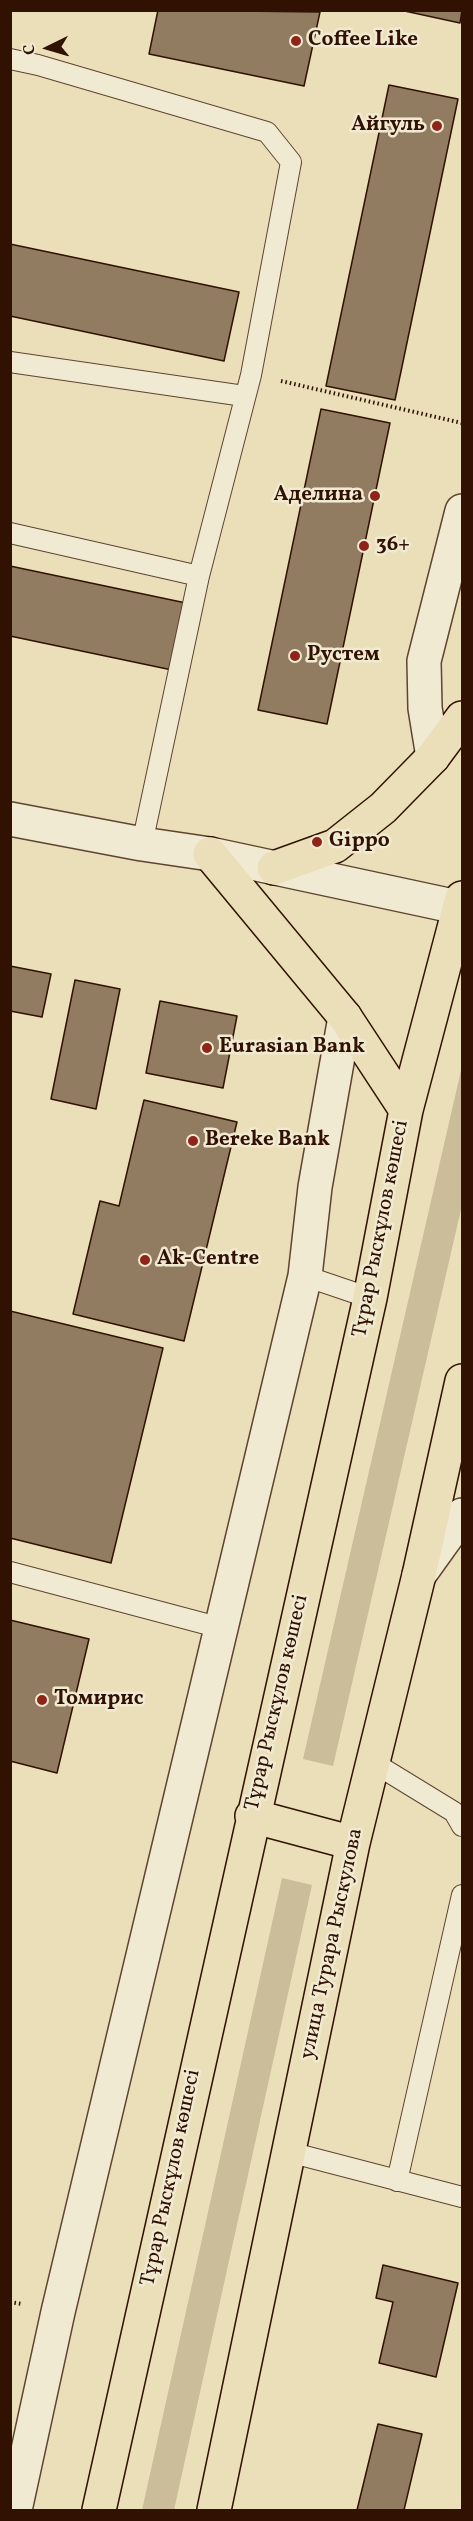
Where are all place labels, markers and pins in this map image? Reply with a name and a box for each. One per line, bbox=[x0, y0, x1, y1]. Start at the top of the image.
place label: Coffee Like bbox=[308, 28, 418, 54]
marker: Coffee Like bbox=[289, 34, 303, 48]
place label: Айгуль bbox=[351, 113, 425, 139]
marker: Айгуль bbox=[430, 119, 444, 133]
place label: Аделина bbox=[273, 483, 363, 509]
marker: Аделина bbox=[368, 489, 382, 503]
place label: 36+ bbox=[376, 533, 410, 559]
marker: 36+ bbox=[357, 539, 371, 553]
place label: Рустем bbox=[307, 643, 380, 669]
marker: Рустем bbox=[288, 649, 302, 663]
place label: Gippo bbox=[329, 829, 390, 855]
marker: Gippo bbox=[310, 835, 324, 849]
place label: Eurasian Bank bbox=[219, 1035, 365, 1061]
marker: Eurasian Bank bbox=[200, 1041, 214, 1055]
place label: Bereke Bank bbox=[205, 1128, 330, 1154]
marker: Bereke Bank bbox=[186, 1134, 200, 1148]
place label: Ak-Centre bbox=[157, 1247, 259, 1273]
marker: Ak-Centre bbox=[138, 1253, 152, 1267]
place label: Томирис bbox=[54, 1687, 143, 1713]
marker: Томирис bbox=[35, 1693, 49, 1707]

